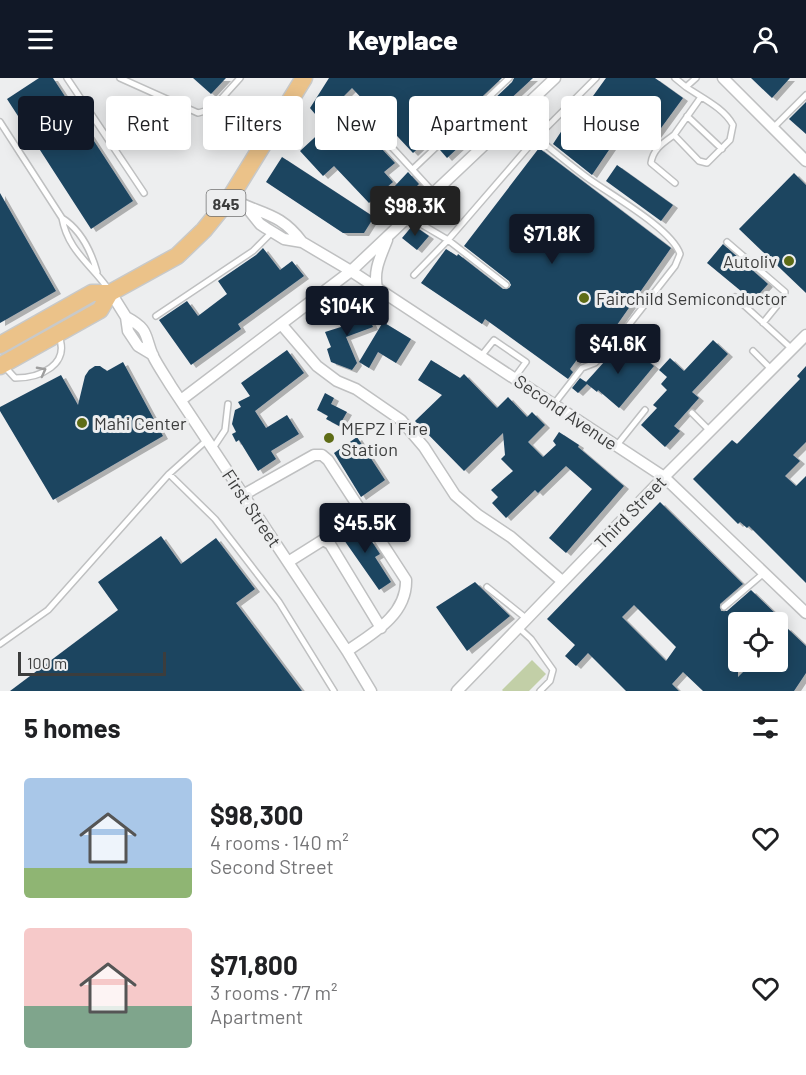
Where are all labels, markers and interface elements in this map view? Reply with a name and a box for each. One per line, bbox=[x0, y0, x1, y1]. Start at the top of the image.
icon: menu bbox=[24, 23, 57, 56]
text: Keyplace bbox=[348, 23, 458, 55]
icon: person bbox=[749, 23, 782, 56]
chip: Buy bbox=[18, 96, 94, 150]
chip: Rent bbox=[106, 96, 191, 150]
chip: Filters bbox=[203, 96, 303, 150]
chip: New bbox=[315, 96, 397, 150]
chip: Apartment bbox=[409, 96, 549, 150]
chip: House bbox=[561, 96, 661, 150]
pin: $98.3K bbox=[366, 186, 464, 237]
road number: 845 bbox=[206, 190, 246, 216]
text: $98.3K bbox=[384, 193, 446, 217]
pin: $71.8K bbox=[503, 214, 601, 265]
text: $71.8K bbox=[523, 221, 581, 245]
place label: Autoliv bbox=[723, 250, 777, 272]
marker: Autoliv bbox=[782, 254, 796, 268]
pin: $104K bbox=[305, 286, 389, 337]
place label: Fairchild Semiconductor bbox=[596, 287, 787, 309]
marker: Fairchild Semiconductor bbox=[577, 291, 591, 305]
text: $104K bbox=[320, 293, 374, 317]
pin: $41.6K bbox=[569, 324, 667, 375]
text: $41.6K bbox=[589, 331, 647, 355]
one-way arrow bbox=[36, 367, 47, 378]
street label: Second Avenue bbox=[510, 369, 622, 455]
place label: Mahi Center bbox=[94, 412, 187, 434]
marker: Mahi Center bbox=[75, 416, 89, 430]
place label: MEPZ I Fire Station bbox=[341, 417, 428, 460]
marker: MEPZ I Fire Station bbox=[322, 431, 336, 445]
street label: First Street bbox=[218, 465, 286, 551]
street label: Third Street bbox=[590, 471, 670, 553]
pin: $45.5K bbox=[316, 503, 414, 554]
text: $45.5K bbox=[333, 510, 397, 534]
map controls bbox=[728, 612, 788, 672]
button: locate bbox=[728, 612, 788, 672]
scale bar bbox=[18, 649, 166, 676]
text: 100 m bbox=[27, 653, 67, 672]
icon: filters bbox=[749, 711, 782, 744]
text: 5 homes bbox=[24, 712, 121, 743]
text: $98,300 bbox=[210, 799, 303, 830]
icon: home bbox=[72, 802, 144, 874]
icon: heart bbox=[749, 822, 782, 855]
text: 4 rooms · 140 m² bbox=[210, 830, 349, 854]
text: Second Street bbox=[210, 854, 334, 878]
text: $71,800 bbox=[210, 949, 298, 980]
icon: home bbox=[72, 952, 144, 1024]
icon: heart bbox=[749, 972, 782, 1005]
text: 3 rooms · 77 m² bbox=[210, 980, 338, 1004]
text: Apartment bbox=[210, 1004, 303, 1028]

